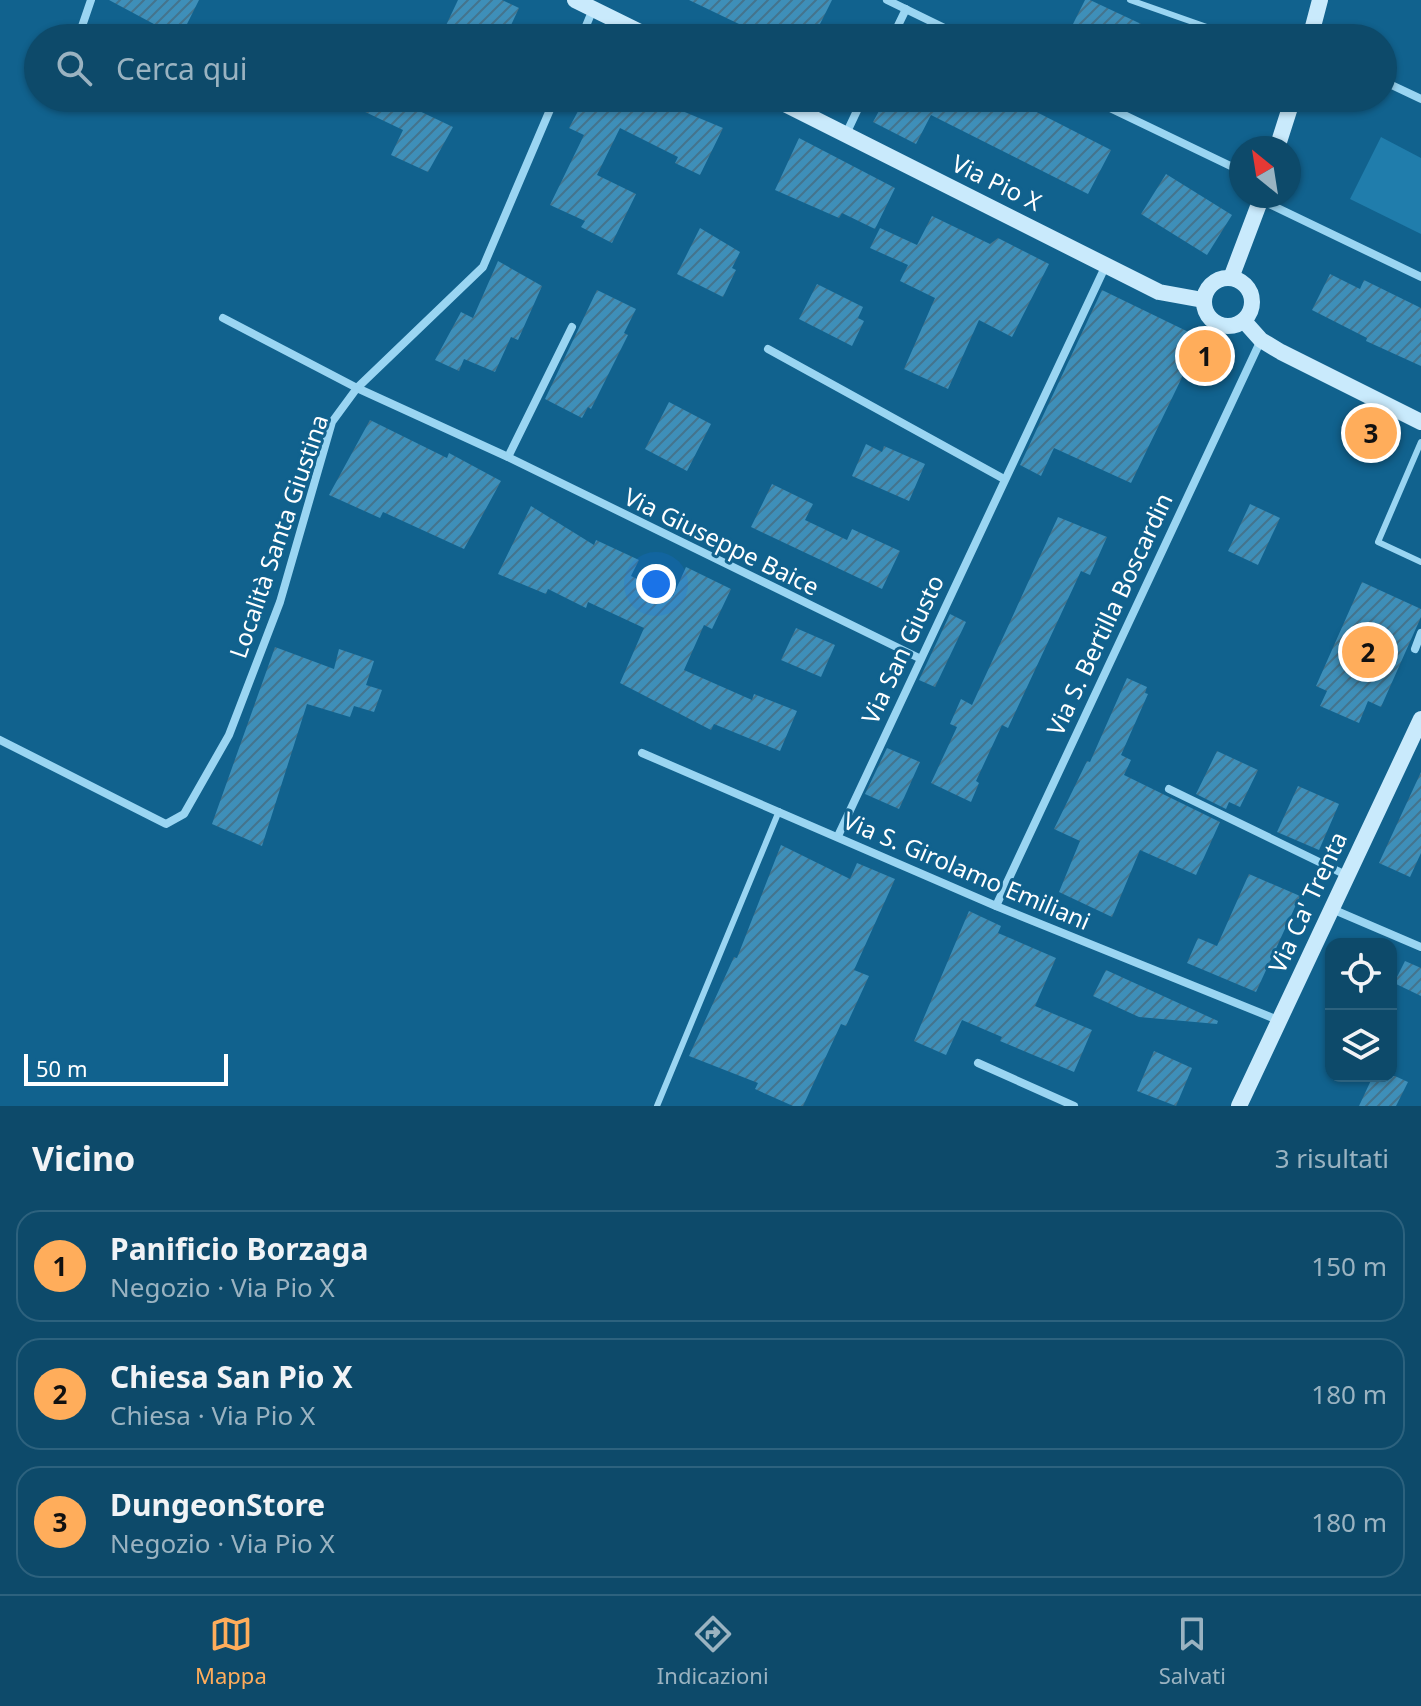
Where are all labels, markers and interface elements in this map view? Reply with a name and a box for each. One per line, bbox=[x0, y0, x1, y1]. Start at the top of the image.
search box bbox=[24, 24, 1397, 112]
icon: search bbox=[52, 46, 96, 90]
text: Cerca qui bbox=[116, 48, 247, 89]
north arrow bbox=[1229, 136, 1301, 208]
street label: Via Pio X bbox=[947, 146, 1047, 218]
pin: 1 bbox=[1179, 326, 1231, 386]
pin: 3 bbox=[1345, 403, 1397, 463]
street label: Località Santa Giustina bbox=[221, 410, 335, 662]
street label: Via Giuseppe Baice bbox=[619, 479, 825, 603]
street label: Via S. Bertilla Boscardin bbox=[1038, 487, 1180, 741]
your location bbox=[636, 564, 676, 604]
street label: Via San Giusto bbox=[853, 569, 951, 729]
pin: 2 bbox=[1342, 622, 1394, 682]
street label: Via S. Girolamo Emiliani bbox=[838, 803, 1096, 937]
street label: Via Ca' Trenta bbox=[1260, 826, 1354, 978]
map controls bbox=[1325, 938, 1397, 1082]
button: locate bbox=[1325, 938, 1397, 1010]
button: layers bbox=[1325, 1010, 1397, 1082]
scale bar bbox=[24, 1050, 228, 1086]
text: 50 m bbox=[36, 1053, 87, 1083]
text: Vicino bbox=[32, 1135, 135, 1181]
text: 3 risultati bbox=[1275, 1140, 1389, 1176]
text: Panificio Borzaga bbox=[110, 1228, 368, 1269]
text: 1 bbox=[53, 1248, 67, 1284]
text: 150 m bbox=[1311, 1248, 1387, 1284]
text: Negozio · Via Pio X bbox=[110, 1269, 335, 1305]
text: Chiesa San Pio X bbox=[110, 1356, 353, 1397]
text: 2 bbox=[53, 1376, 67, 1412]
text: 180 m bbox=[1311, 1376, 1387, 1412]
text: Chiesa · Via Pio X bbox=[110, 1397, 315, 1433]
text: DungeonStore bbox=[110, 1484, 325, 1525]
text: 3 bbox=[53, 1504, 67, 1540]
text: 180 m bbox=[1311, 1504, 1387, 1540]
text: Negozio · Via Pio X bbox=[110, 1525, 335, 1561]
tab: Mappa bbox=[195, 1612, 267, 1690]
tab: Indicazioni bbox=[657, 1612, 769, 1690]
tab: Salvati bbox=[1159, 1612, 1226, 1690]

